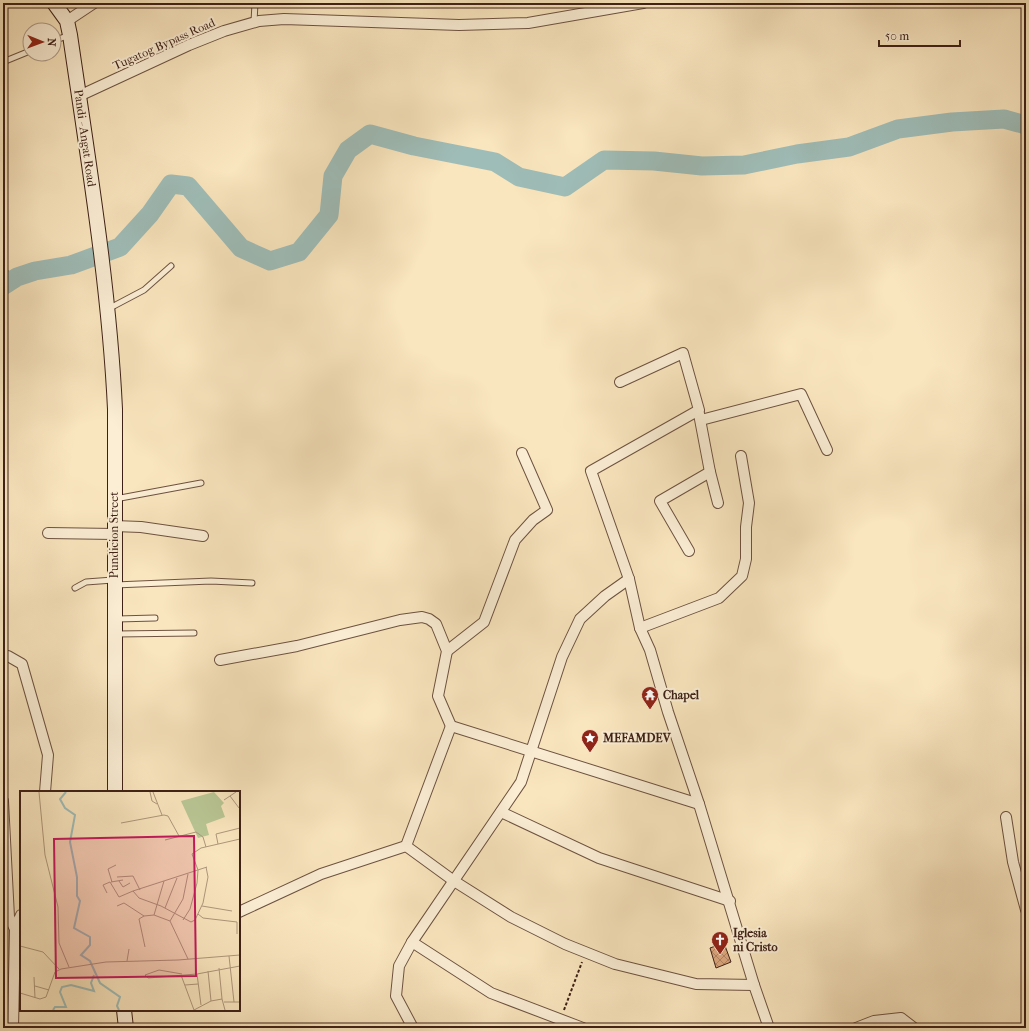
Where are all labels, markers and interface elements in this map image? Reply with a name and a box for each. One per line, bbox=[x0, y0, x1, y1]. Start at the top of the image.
street label: Tugatog Bypass Road bbox=[111, 15, 218, 73]
north arrow bbox=[22, 22, 62, 62]
scale bar bbox=[879, 22, 960, 48]
text: 50 m bbox=[885, 29, 909, 43]
text: N bbox=[45, 38, 58, 47]
street label: Pandi - Angat Road bbox=[71, 88, 99, 188]
street label: Pundicion Street bbox=[107, 491, 121, 578]
temple icon: Chapel bbox=[640, 685, 660, 710]
place label: Chapel bbox=[663, 688, 700, 703]
place icon: MEFAMDEV bbox=[580, 728, 600, 753]
place label: MEFAMDEV bbox=[602, 731, 672, 745]
inset map bbox=[20, 791, 240, 1011]
place label: Iglesia ni Cristo bbox=[732, 926, 778, 954]
church icon: Iglesia ni Cristo bbox=[710, 930, 730, 955]

